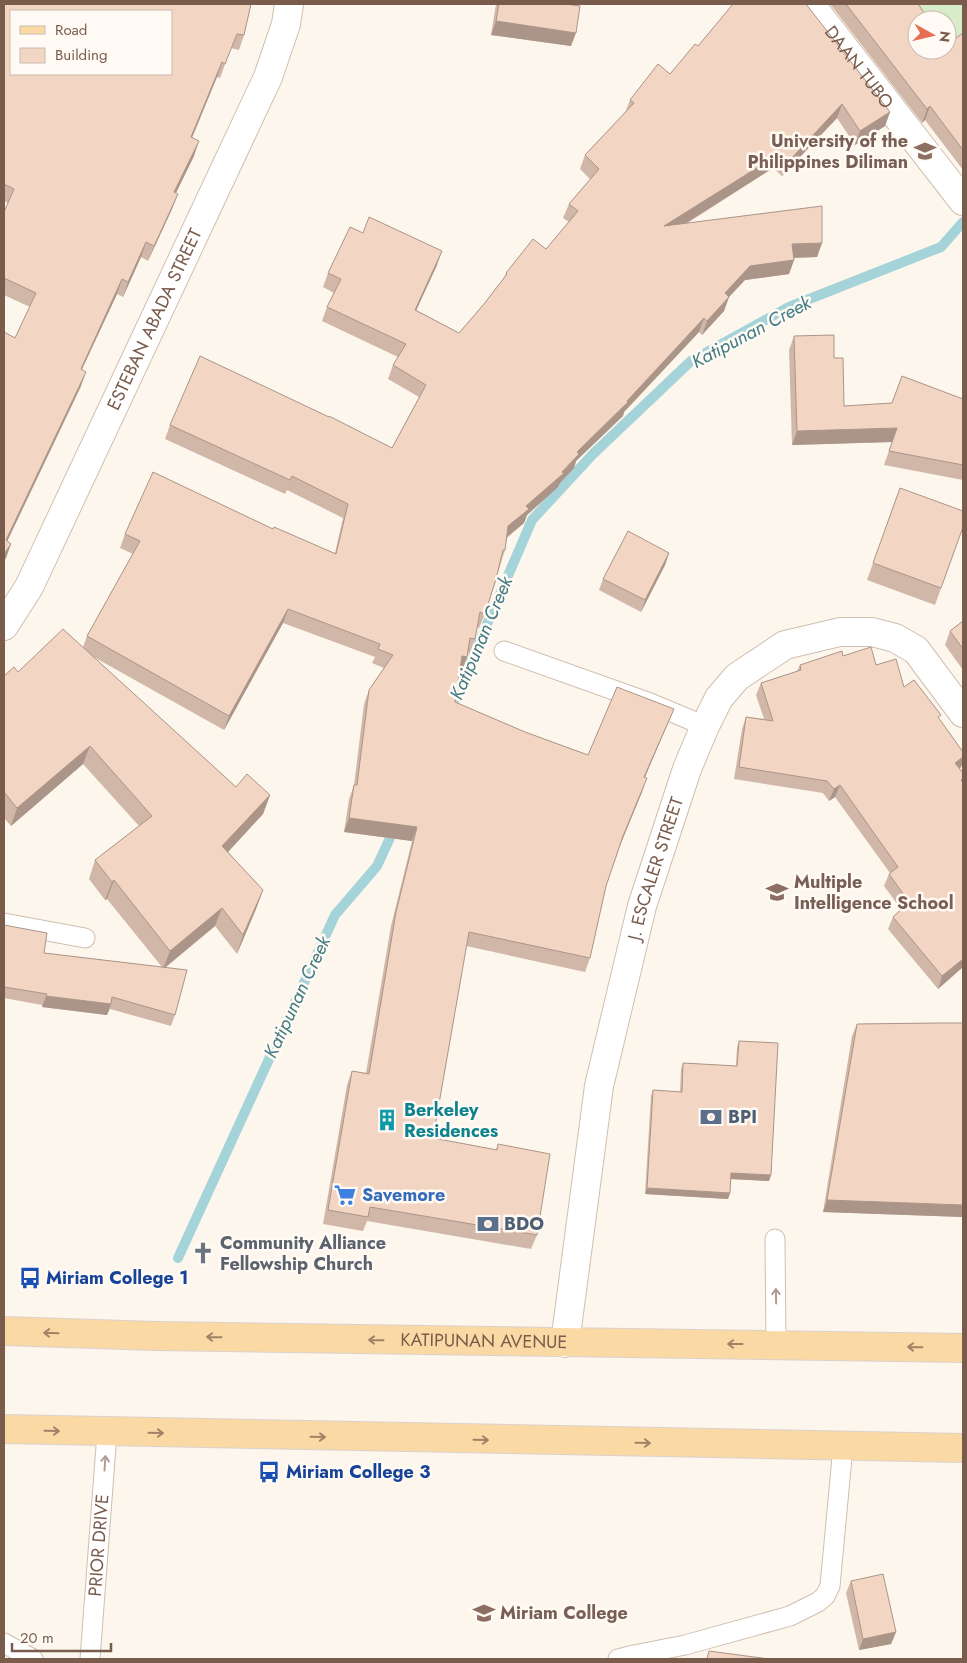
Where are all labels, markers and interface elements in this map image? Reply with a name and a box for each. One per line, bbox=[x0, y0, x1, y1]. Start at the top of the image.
legend bbox=[10, 10, 172, 75]
north arrow bbox=[907, 10, 957, 60]
text: Road bbox=[55, 19, 87, 41]
street label: DAAN TUBO bbox=[818, 20, 900, 114]
text: N bbox=[934, 30, 956, 44]
text: Building bbox=[55, 44, 107, 66]
place label: University of the Philippines Diliman bbox=[747, 128, 908, 175]
school or university icon: University of the Philippines Diliman bbox=[912, 138, 938, 164]
street label: ESTEBAN ABADA STREET bbox=[101, 223, 209, 415]
water label: Katipunan Creek bbox=[687, 289, 816, 375]
water label: Katipunan Creek bbox=[443, 571, 519, 704]
street label: J. ESCALER STREET bbox=[621, 793, 690, 945]
place label: Multiple Intelligence School bbox=[794, 869, 954, 916]
school or university icon: Multiple Intelligence School bbox=[764, 879, 790, 905]
water label: Katipunan Creek bbox=[257, 931, 337, 1062]
place label: Berkeley Residences bbox=[404, 1097, 498, 1144]
bank icon: BPI bbox=[698, 1104, 724, 1130]
place label: BPI bbox=[728, 1104, 757, 1130]
building icon: Berkeley Residences bbox=[374, 1107, 400, 1133]
supermarket icon: Savemore bbox=[332, 1182, 358, 1208]
place label: Savemore bbox=[362, 1182, 445, 1208]
bank icon: BDO bbox=[475, 1211, 501, 1237]
place label: BDO bbox=[504, 1211, 544, 1237]
place label: Community Alliance Fellowship Church bbox=[220, 1230, 386, 1277]
church icon: Community Alliance Fellowship Church bbox=[190, 1240, 216, 1266]
bus stop icon: Miriam College 1 bbox=[17, 1265, 43, 1291]
place label: Miriam College 1 bbox=[46, 1265, 188, 1291]
one-way arrow bbox=[771, 1288, 781, 1304]
street label: KATIPUNAN AVENUE bbox=[400, 1327, 568, 1355]
one-way arrow bbox=[44, 1329, 60, 1338]
one-way arrow bbox=[206, 1332, 222, 1342]
one-way arrow bbox=[368, 1335, 384, 1344]
one-way arrow bbox=[727, 1339, 743, 1349]
one-way arrow bbox=[907, 1343, 923, 1352]
one-way arrow bbox=[44, 1426, 60, 1436]
one-way arrow bbox=[147, 1429, 163, 1438]
one-way arrow bbox=[310, 1432, 326, 1441]
one-way arrow bbox=[472, 1435, 488, 1445]
one-way arrow bbox=[634, 1438, 651, 1448]
one-way arrow bbox=[100, 1455, 109, 1471]
bus stop icon: Miriam College 3 bbox=[256, 1459, 282, 1485]
place label: Miriam College 3 bbox=[286, 1459, 430, 1485]
street label: PRIOR DRIVE bbox=[82, 1493, 115, 1597]
school or university icon: Miriam College bbox=[471, 1600, 497, 1626]
place label: Miriam College bbox=[500, 1600, 628, 1626]
scale bar bbox=[12, 1620, 111, 1652]
text: 20 m bbox=[20, 1627, 54, 1649]

